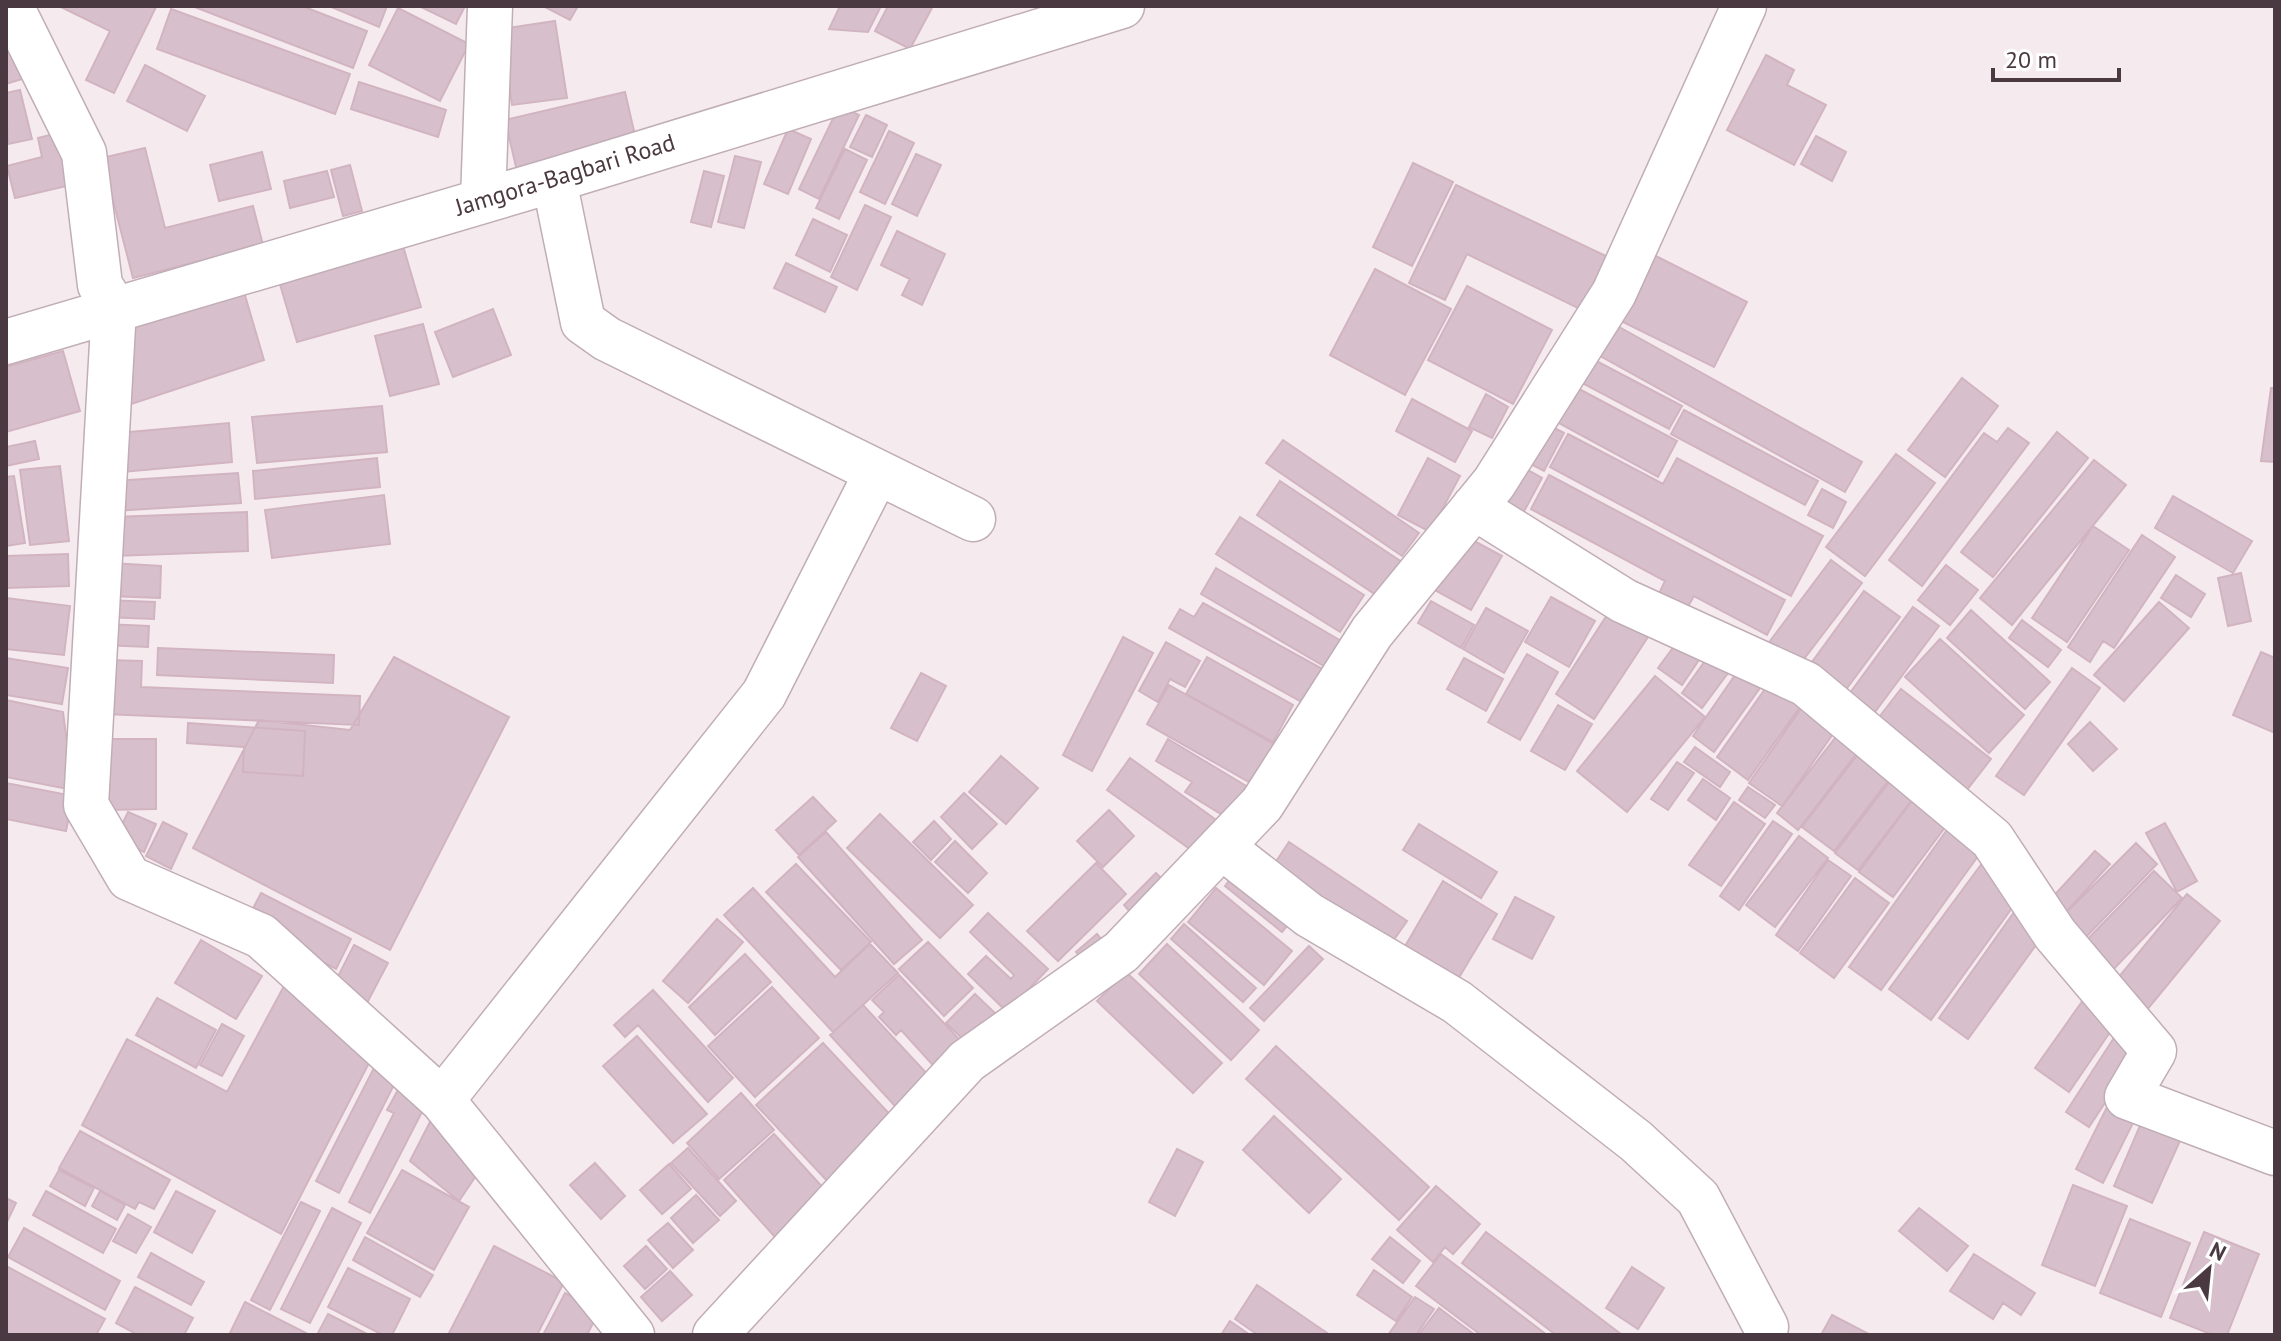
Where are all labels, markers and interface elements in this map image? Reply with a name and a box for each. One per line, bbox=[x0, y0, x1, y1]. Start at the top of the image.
scale bar bbox=[1993, 32, 2119, 82]
text: 20 m bbox=[2005, 44, 2057, 75]
street label: Jamgora-Bagbari Road bbox=[450, 126, 679, 223]
north arrow bbox=[2169, 1229, 2249, 1309]
text: N bbox=[2205, 1235, 2231, 1267]

